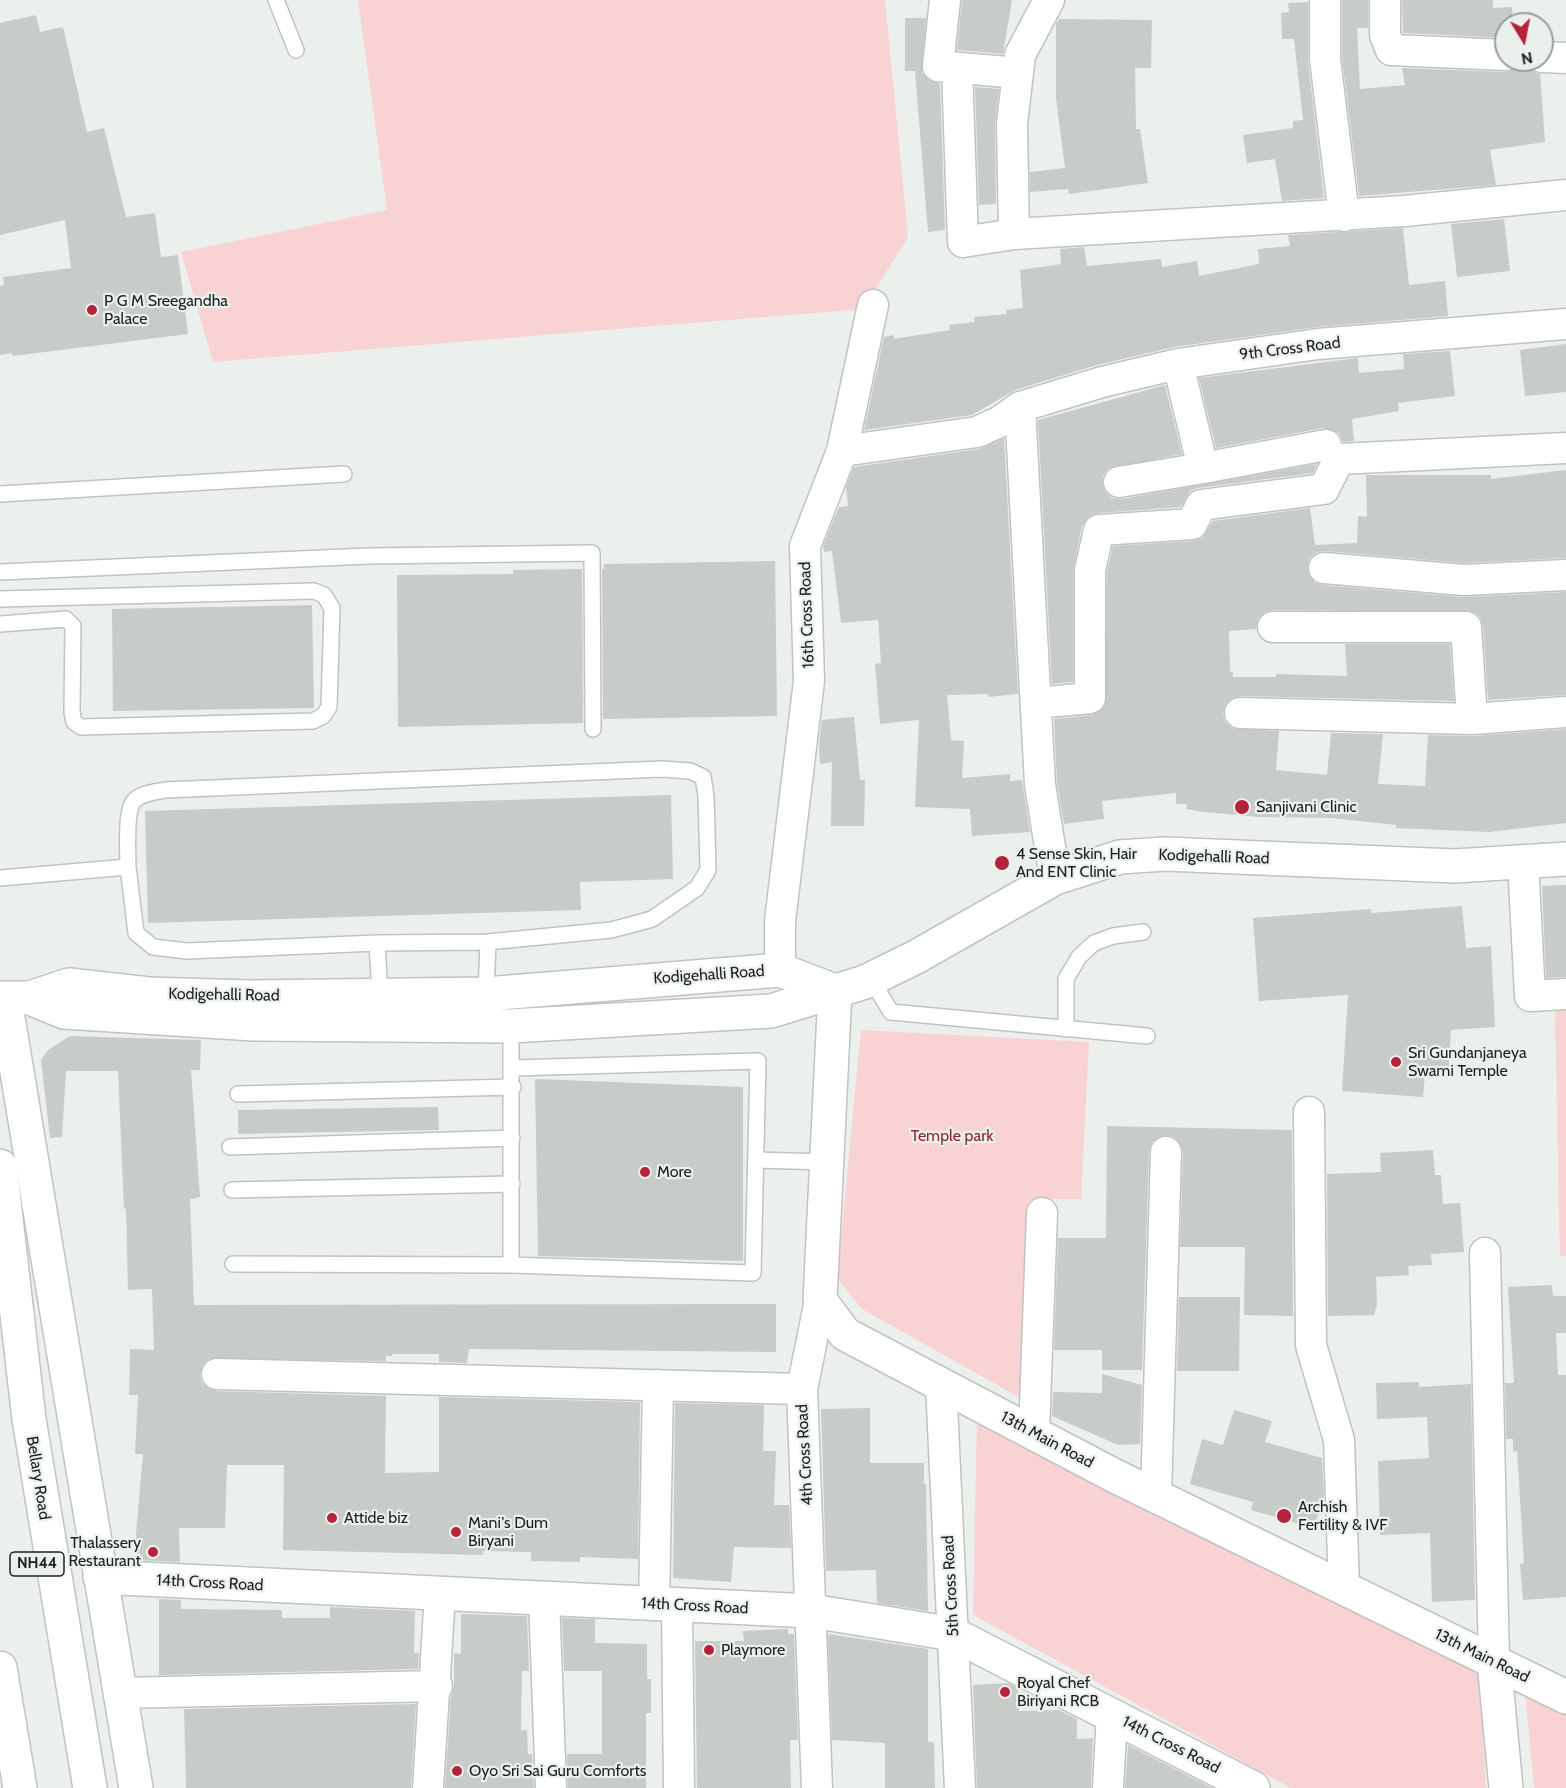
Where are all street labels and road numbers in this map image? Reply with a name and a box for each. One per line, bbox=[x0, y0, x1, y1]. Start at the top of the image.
street label: 9th Cross Road bbox=[1238, 333, 1342, 365]
street label: 16th Cross Road bbox=[796, 561, 818, 669]
street label: Kodigehalli Road bbox=[1158, 845, 1270, 869]
street label: Kodigehalli Road bbox=[653, 962, 765, 988]
street label: Kodigehalli Road bbox=[168, 984, 280, 1006]
street label: 4th Cross Road bbox=[793, 1404, 817, 1506]
street label: 13th Main Road bbox=[997, 1407, 1097, 1473]
street label: Bellary Road bbox=[22, 1435, 54, 1521]
street label: 5th Cross Road bbox=[939, 1535, 963, 1637]
road number: NH44 bbox=[10, 1552, 64, 1576]
street label: 14th Cross Road bbox=[156, 1571, 264, 1595]
street label: 14th Cross Road bbox=[641, 1594, 749, 1618]
street label: 13th Main Road bbox=[1432, 1625, 1532, 1687]
street label: 14th Cross Road bbox=[1119, 1712, 1223, 1778]

